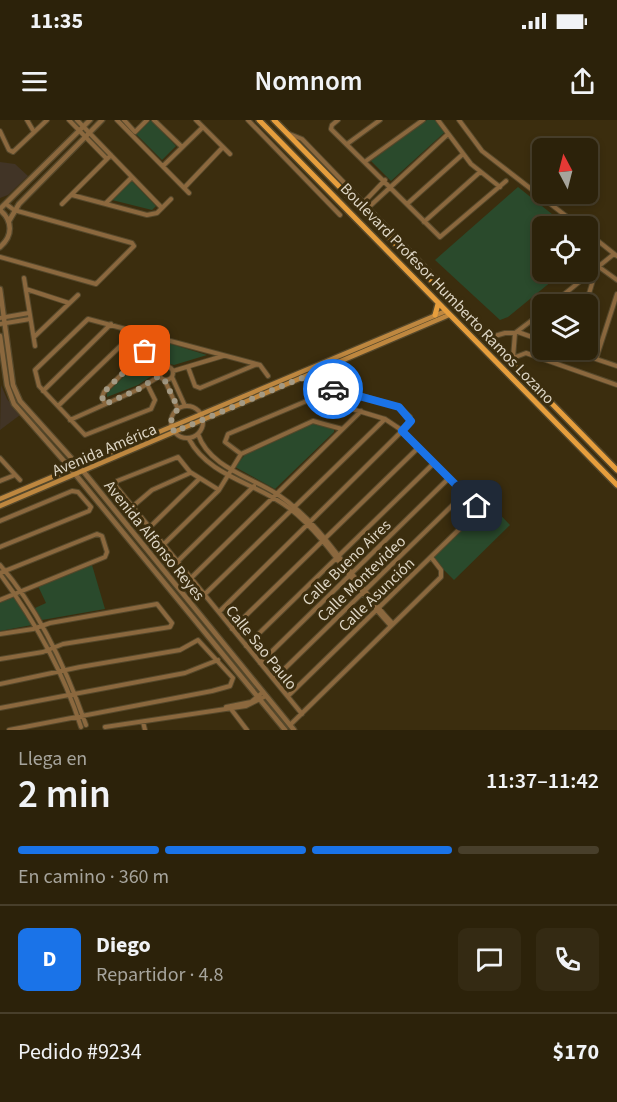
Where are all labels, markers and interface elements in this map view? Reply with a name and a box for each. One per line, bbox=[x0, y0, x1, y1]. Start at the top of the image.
text: 11:35 bbox=[30, 5, 83, 37]
text: Nomnom bbox=[254, 62, 363, 101]
icon: menu bbox=[18, 65, 51, 98]
icon: share bbox=[566, 65, 599, 98]
north arrow bbox=[532, 138, 598, 204]
map controls bbox=[532, 138, 598, 360]
street label: Boulevard Profesor Humberto Ramos Lozano bbox=[335, 178, 559, 409]
button: locate bbox=[532, 216, 598, 282]
button: layers bbox=[532, 294, 598, 360]
pin bbox=[119, 325, 170, 376]
icon: bag bbox=[128, 334, 161, 367]
courier bbox=[303, 359, 363, 419]
icon: car bbox=[317, 373, 350, 406]
street label: Avenida América bbox=[49, 418, 160, 482]
street label: Avenida Alfonso Reyes bbox=[99, 476, 210, 606]
pin bbox=[451, 480, 502, 531]
icon: home bbox=[460, 489, 493, 522]
street label: Calle Bueno Aires bbox=[297, 514, 396, 611]
street label: Calle Montevideo bbox=[312, 531, 411, 627]
street label: Calle Asunción bbox=[334, 553, 420, 637]
street label: Calle Sao Paulo bbox=[220, 601, 302, 695]
text: Llega en bbox=[18, 745, 87, 773]
text: 11:37–11:42 bbox=[486, 765, 599, 797]
text: 2 min bbox=[18, 767, 111, 823]
text: En camino · 360 m bbox=[18, 863, 169, 891]
button: chat bbox=[458, 928, 521, 991]
button: phone bbox=[536, 928, 599, 991]
text: Diego bbox=[96, 929, 151, 961]
text: D bbox=[43, 943, 56, 975]
text: Repartidor · 4.8 bbox=[96, 961, 223, 989]
text: Pedido #9234 bbox=[18, 1036, 142, 1068]
text: $170 bbox=[553, 1036, 599, 1068]

